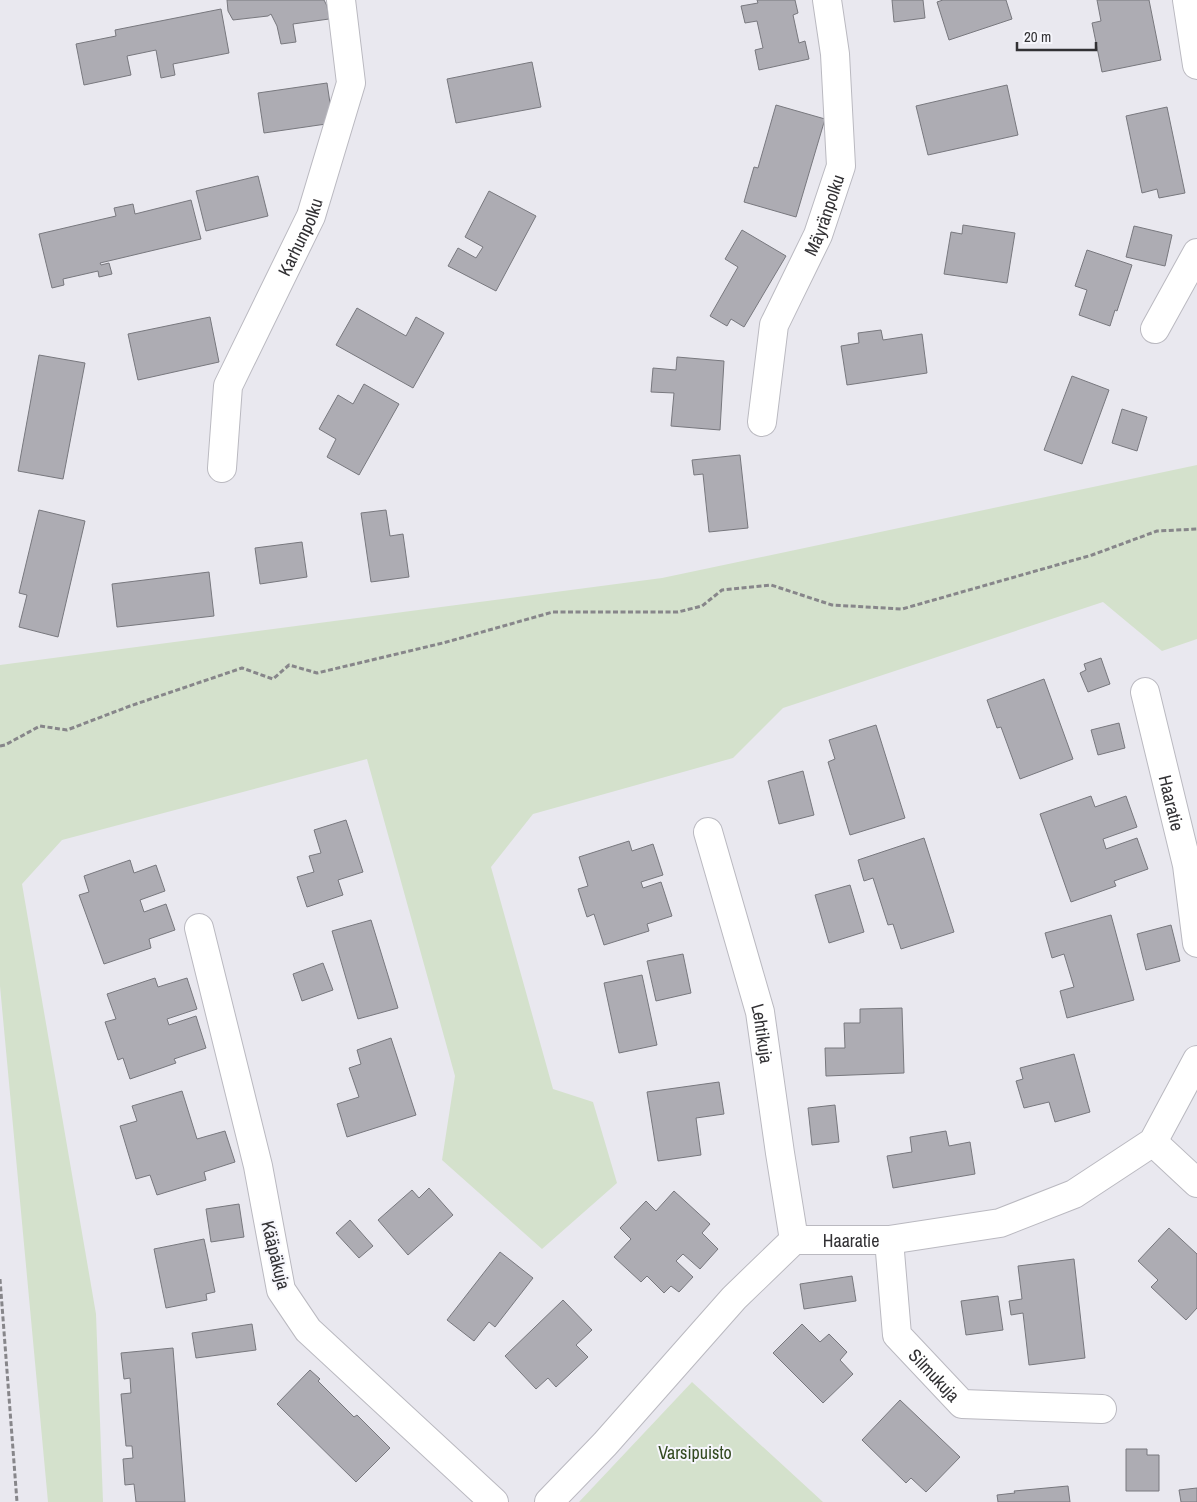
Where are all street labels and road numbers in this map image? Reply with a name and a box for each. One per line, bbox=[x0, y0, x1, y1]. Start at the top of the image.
street label: Mäyränpolku bbox=[797, 171, 850, 260]
street label: Karhunpolku bbox=[271, 195, 328, 280]
street label: Haaratie bbox=[1153, 772, 1191, 833]
street label: Lehtikuja bbox=[746, 1001, 780, 1065]
street label: Kääpäkuja bbox=[255, 1218, 297, 1292]
street label: Haaratie bbox=[823, 1228, 879, 1253]
street label: Silmukuja bbox=[903, 1343, 966, 1407]

